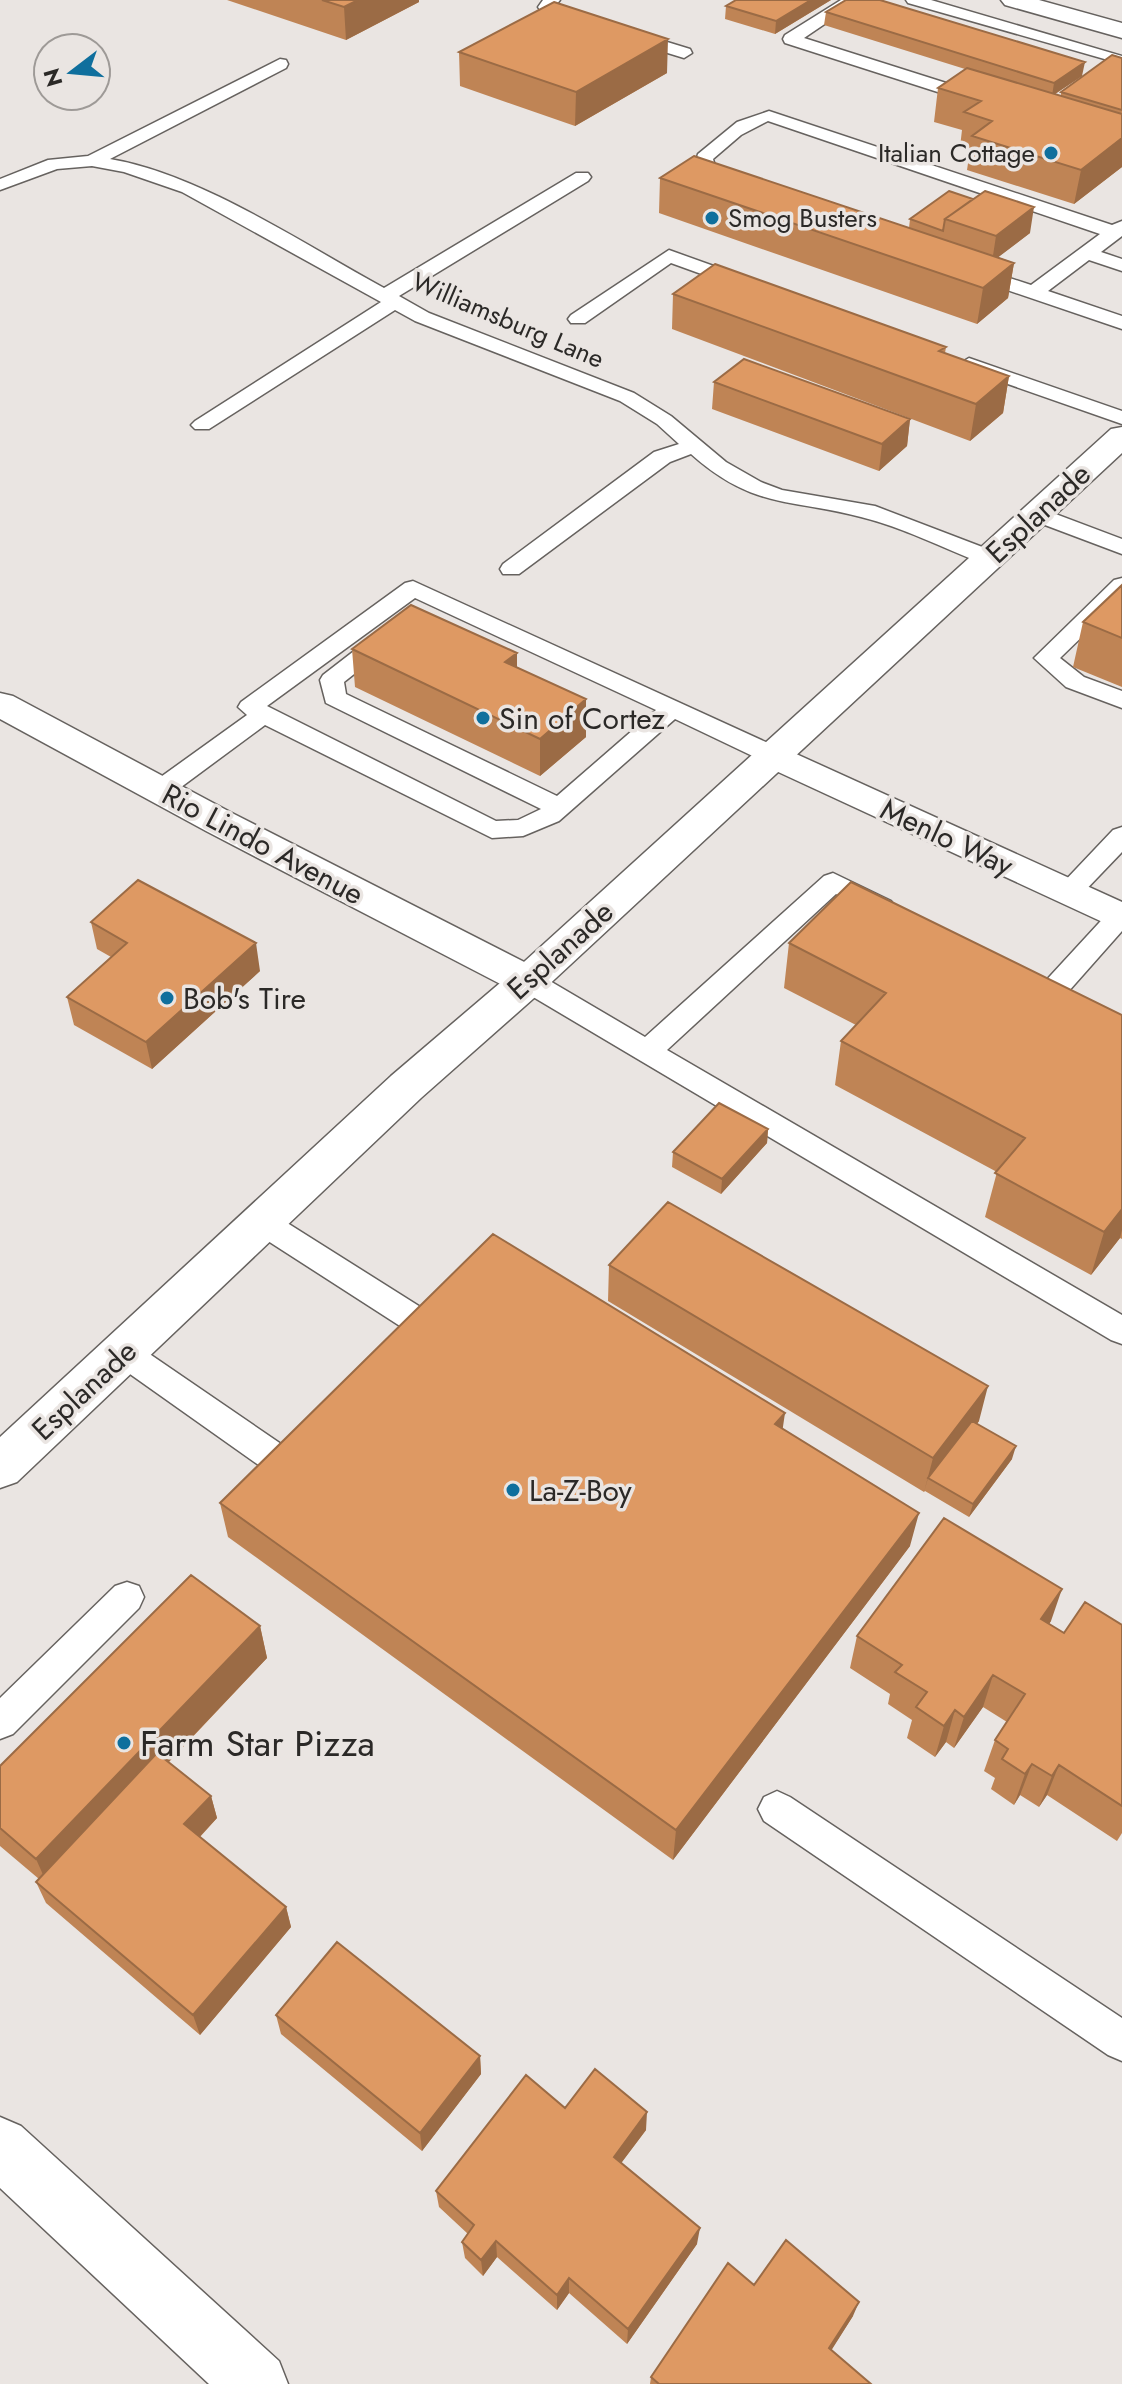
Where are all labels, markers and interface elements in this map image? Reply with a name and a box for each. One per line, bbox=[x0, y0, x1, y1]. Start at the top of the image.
north arrow bbox=[32, 32, 112, 112]
text: N bbox=[35, 65, 71, 90]
place label: Italian Cottage bbox=[878, 134, 1035, 172]
marker: Italian Cottage bbox=[1042, 144, 1060, 162]
place label: Smog Busters bbox=[728, 199, 877, 237]
marker: Smog Busters bbox=[703, 209, 721, 227]
street label: Williamsburg Lane bbox=[406, 262, 610, 378]
street label: Esplanade bbox=[976, 453, 1100, 573]
place label: Sin of Cortez bbox=[499, 697, 665, 740]
marker: Sin of Cortez bbox=[474, 709, 492, 727]
street label: Rio Lindo Avenue bbox=[154, 773, 372, 915]
street label: Menlo Way bbox=[874, 788, 1021, 887]
street label: Esplanade bbox=[497, 891, 623, 1009]
place label: Bob's Tire bbox=[183, 977, 306, 1020]
marker: Bob's Tire bbox=[158, 989, 176, 1007]
street label: Esplanade bbox=[22, 1330, 146, 1450]
place label: La-Z-Boy bbox=[529, 1469, 633, 1512]
marker: La-Z-Boy bbox=[504, 1481, 522, 1499]
place label: Farm Star Pizza bbox=[140, 1717, 375, 1769]
marker: Farm Star Pizza bbox=[115, 1734, 133, 1752]

